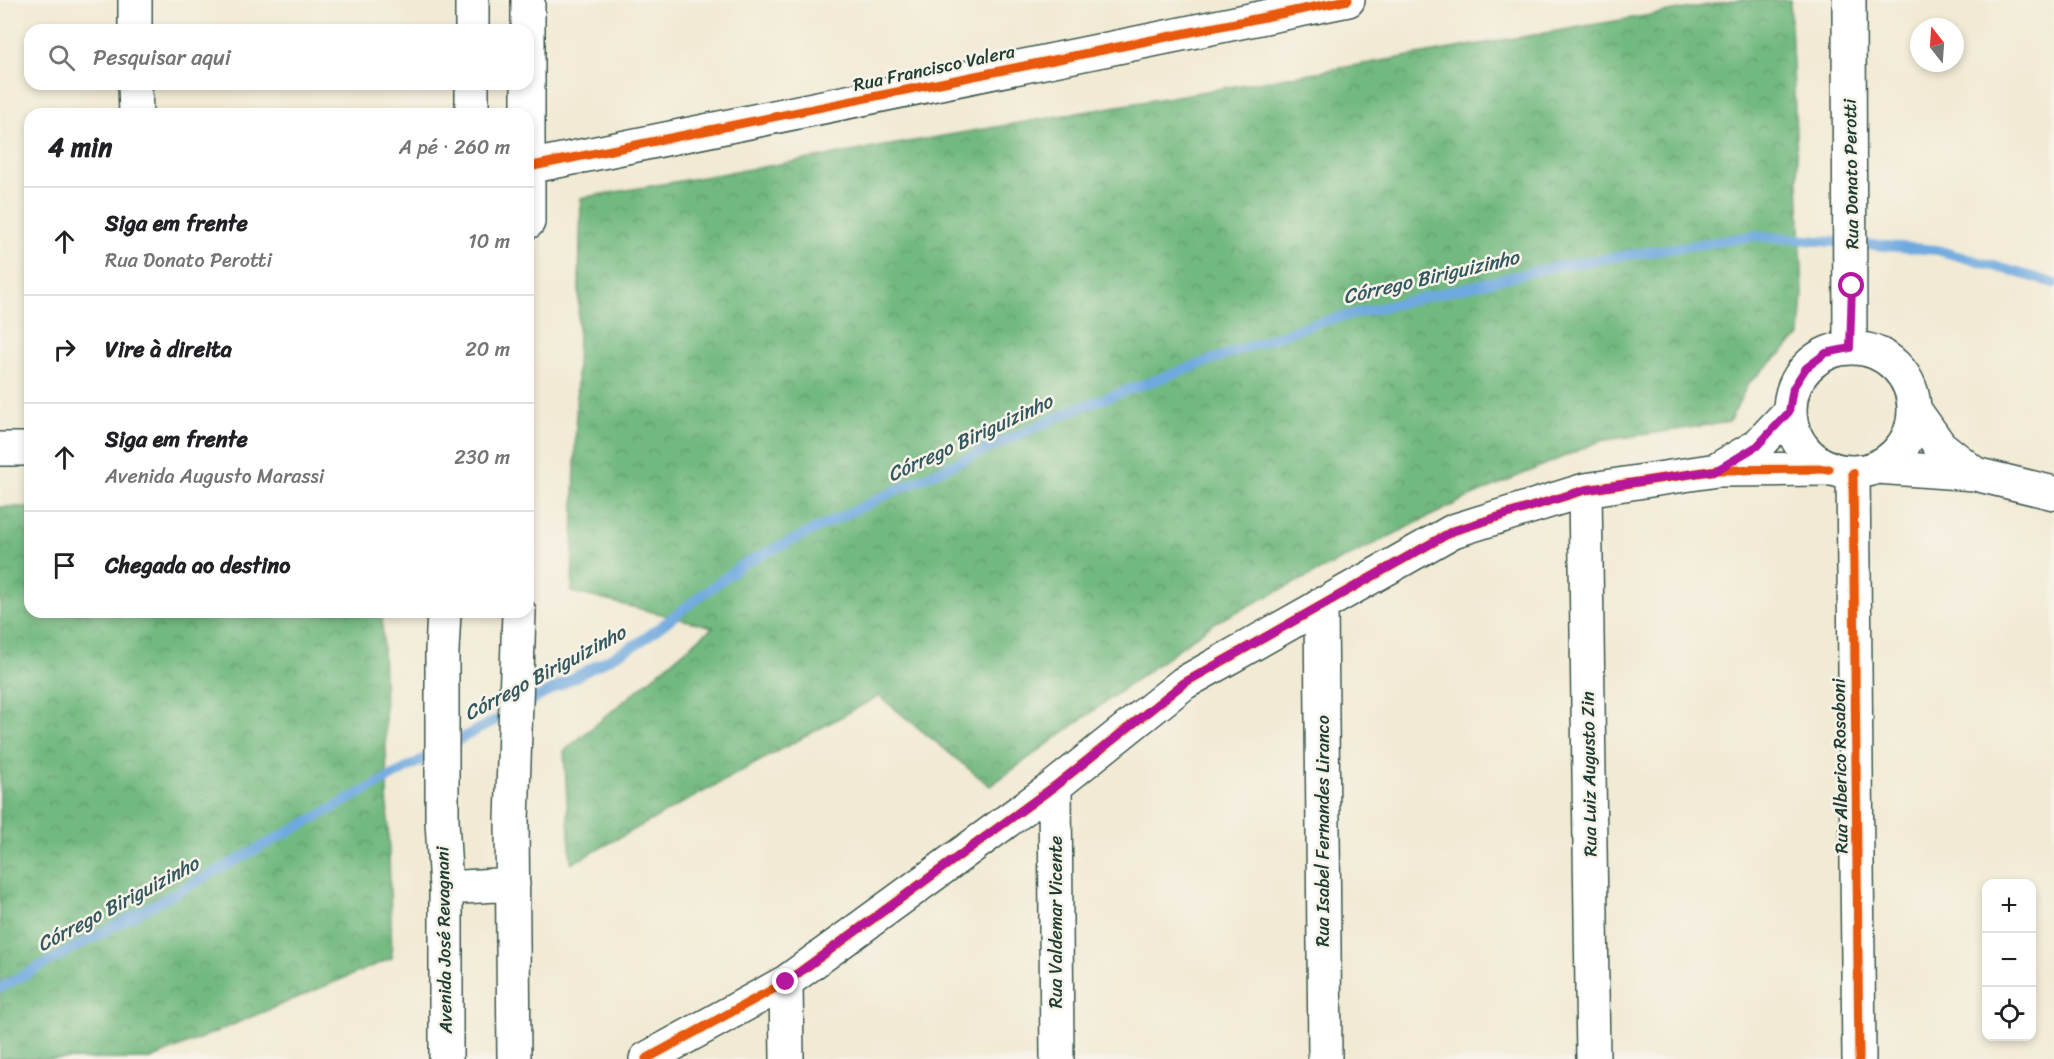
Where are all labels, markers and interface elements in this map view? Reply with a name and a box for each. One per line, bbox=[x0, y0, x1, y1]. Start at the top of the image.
north arrow bbox=[1910, 18, 1964, 72]
search box bbox=[24, 24, 534, 90]
street label: Rua Francisco Valera bbox=[850, 35, 1019, 101]
text: Pesquisar aqui bbox=[93, 38, 231, 77]
icon: search bbox=[45, 41, 78, 74]
street label: Rua Donato Perotti bbox=[1834, 98, 1868, 249]
text: 4 min bbox=[48, 124, 112, 170]
text: A pé · 260 m bbox=[399, 130, 510, 165]
text: Siga em frente bbox=[105, 204, 248, 243]
text: 10 m bbox=[468, 224, 510, 259]
icon: ahead bbox=[48, 225, 81, 258]
water label: Córrego Biriguizinho bbox=[1340, 239, 1524, 314]
text: Rua Donato Perotti bbox=[105, 243, 272, 278]
route start bbox=[1838, 272, 1864, 298]
text: Vire à direita bbox=[105, 330, 232, 369]
text: 20 m bbox=[465, 332, 510, 367]
icon: right bbox=[48, 333, 81, 366]
water label: Córrego Biriguizinho bbox=[881, 383, 1060, 492]
text: Siga em frente bbox=[105, 420, 248, 459]
text: 230 m bbox=[454, 440, 510, 475]
icon: ahead bbox=[48, 441, 81, 474]
text: Avenida Augusto Marassi bbox=[105, 459, 324, 494]
text: Chegada ao destino bbox=[105, 546, 290, 585]
icon: arrive bbox=[48, 549, 81, 582]
water label: Córrego Biriguizinho bbox=[458, 615, 634, 731]
street label: Rua Alberico Rosaboni bbox=[1822, 677, 1858, 854]
street label: Rua Luiz Augusto Zin bbox=[1572, 691, 1606, 857]
street label: Rua Isabel Fernandes Liranco bbox=[1307, 715, 1339, 947]
street label: Rua Valdemar Vicente bbox=[1040, 836, 1072, 1008]
street label: Avenida José Revagnani bbox=[426, 845, 462, 1035]
water label: Córrego Biriguizinho bbox=[31, 846, 207, 962]
map controls bbox=[1982, 879, 2036, 1041]
button: + bbox=[1982, 879, 2036, 933]
button: − bbox=[1982, 933, 2036, 987]
route end bbox=[772, 968, 798, 994]
button: locate bbox=[1982, 987, 2036, 1041]

